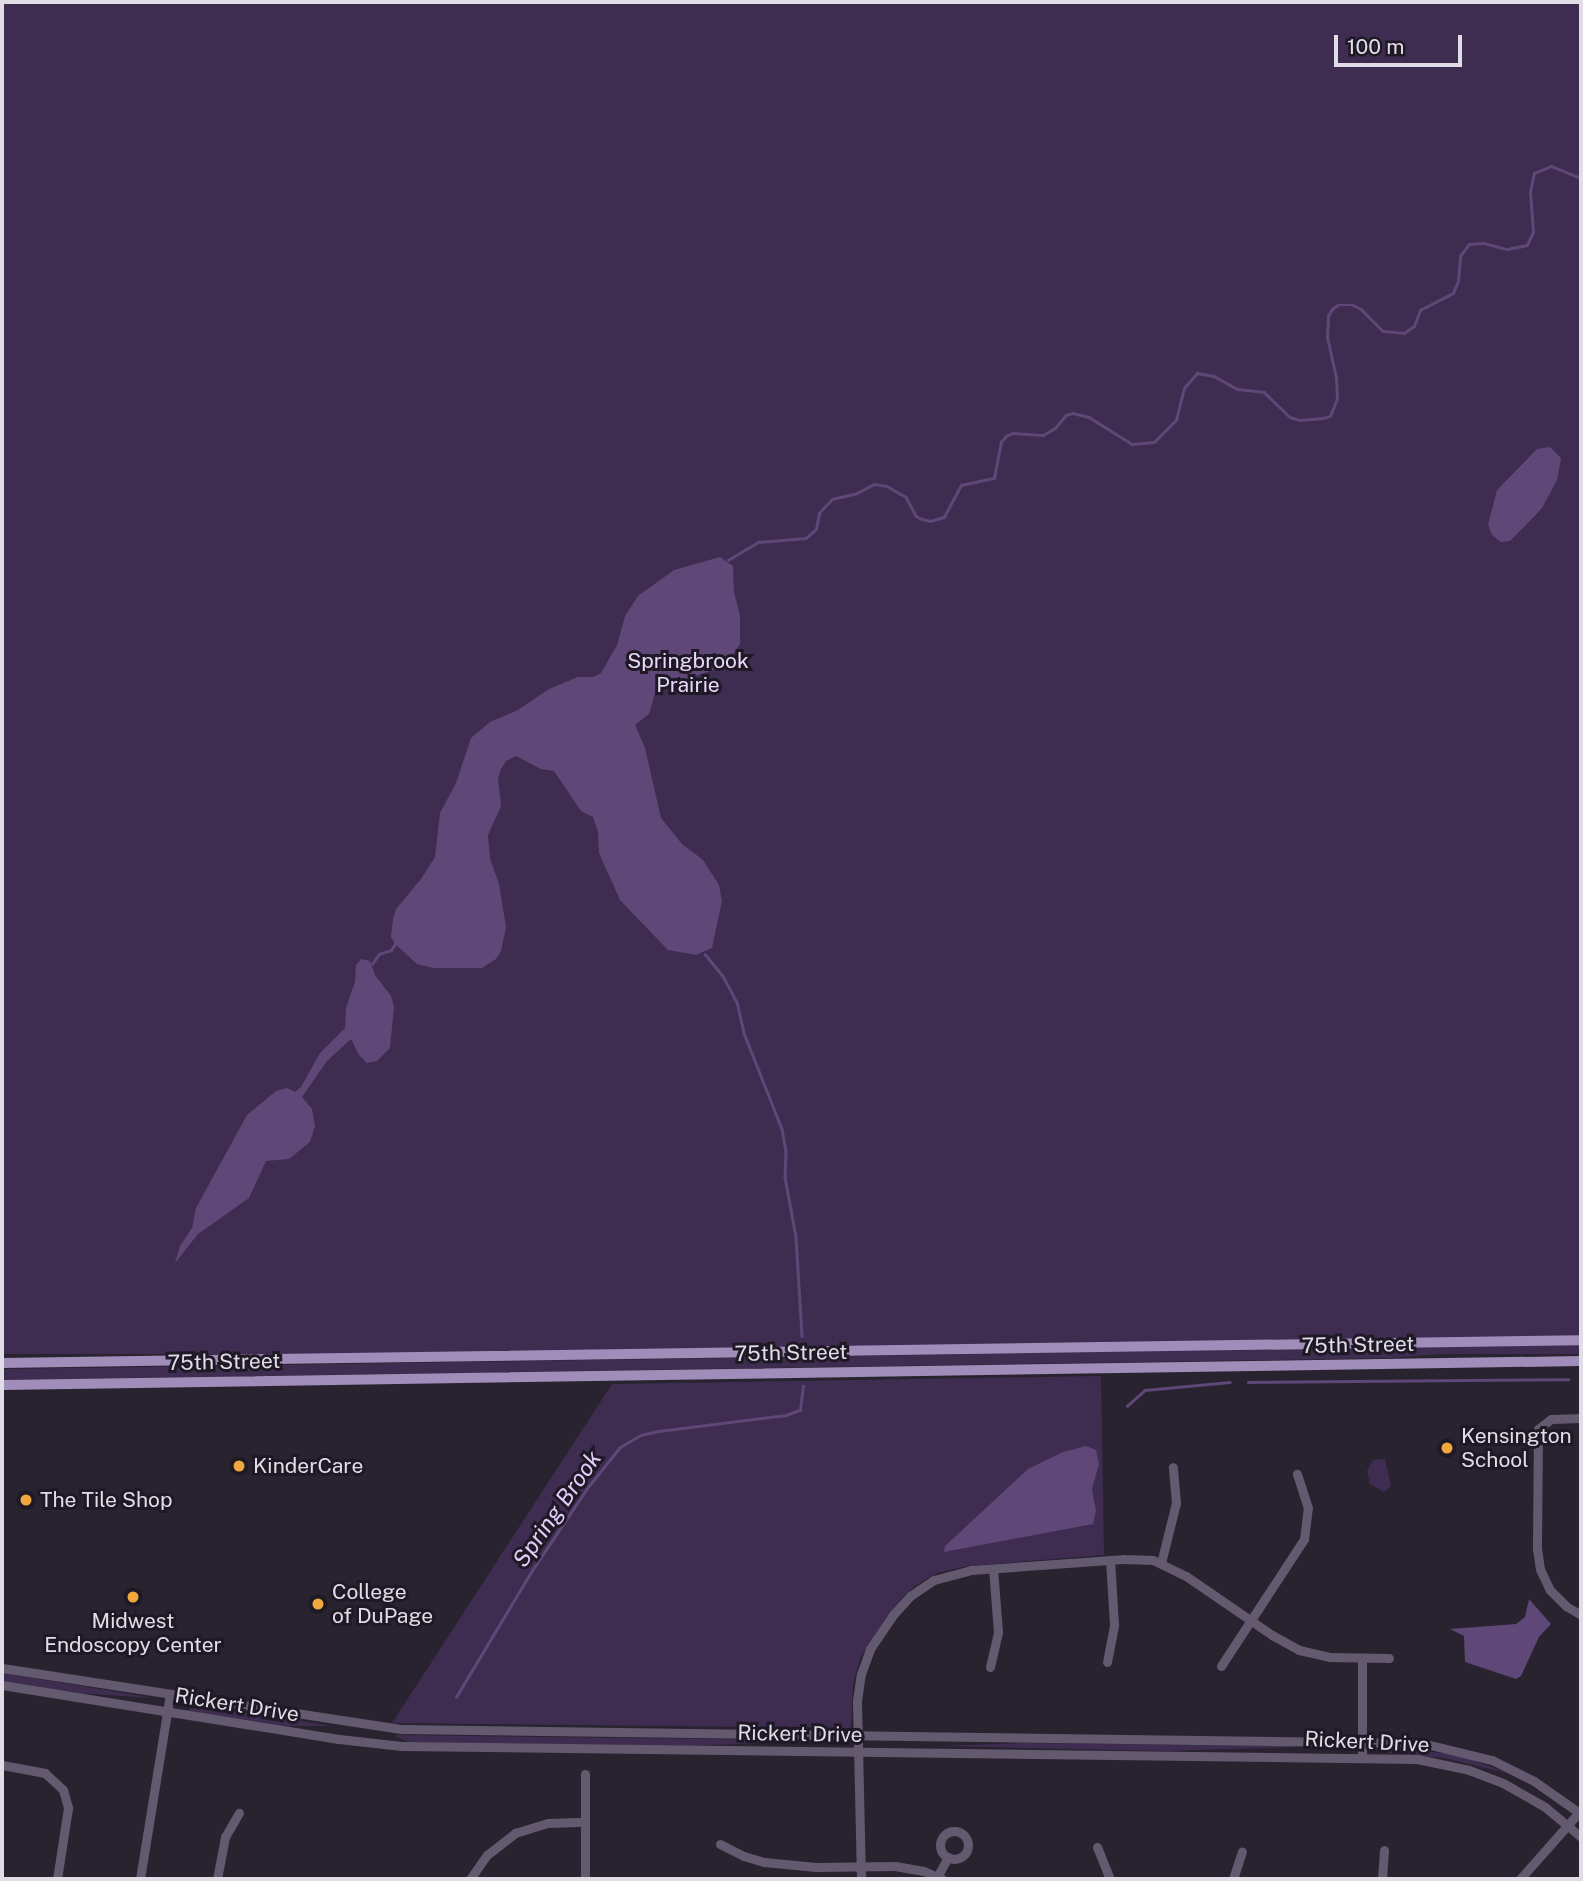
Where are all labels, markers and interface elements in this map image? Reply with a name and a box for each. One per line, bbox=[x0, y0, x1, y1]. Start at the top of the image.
scale bar bbox=[1338, 21, 1466, 65]
text: 100 m bbox=[1347, 34, 1404, 59]
park label: Springbrook Prairie bbox=[627, 648, 749, 698]
street label: 75th Street bbox=[1301, 1331, 1415, 1359]
street label: 75th Street bbox=[734, 1339, 848, 1367]
street label: 75th Street bbox=[167, 1348, 281, 1376]
place label: Kensington School bbox=[1461, 1423, 1572, 1473]
marker: Kensington School bbox=[1439, 1440, 1455, 1456]
water label: Spring Brook bbox=[507, 1446, 607, 1572]
place label: KinderCare bbox=[253, 1453, 363, 1479]
marker: KinderCare bbox=[231, 1458, 247, 1474]
place label: The Tile Shop bbox=[40, 1487, 173, 1513]
marker: The Tile Shop bbox=[18, 1492, 34, 1508]
place label: College of DuPage bbox=[332, 1579, 433, 1629]
marker: Midwest Endoscopy Center bbox=[125, 1589, 141, 1605]
marker: College of DuPage bbox=[310, 1596, 326, 1612]
place label: Midwest Endoscopy Center bbox=[44, 1608, 222, 1658]
street label: Rickert Drive bbox=[173, 1683, 301, 1727]
street label: Rickert Drive bbox=[737, 1720, 863, 1748]
street label: Rickert Drive bbox=[1304, 1726, 1430, 1758]

